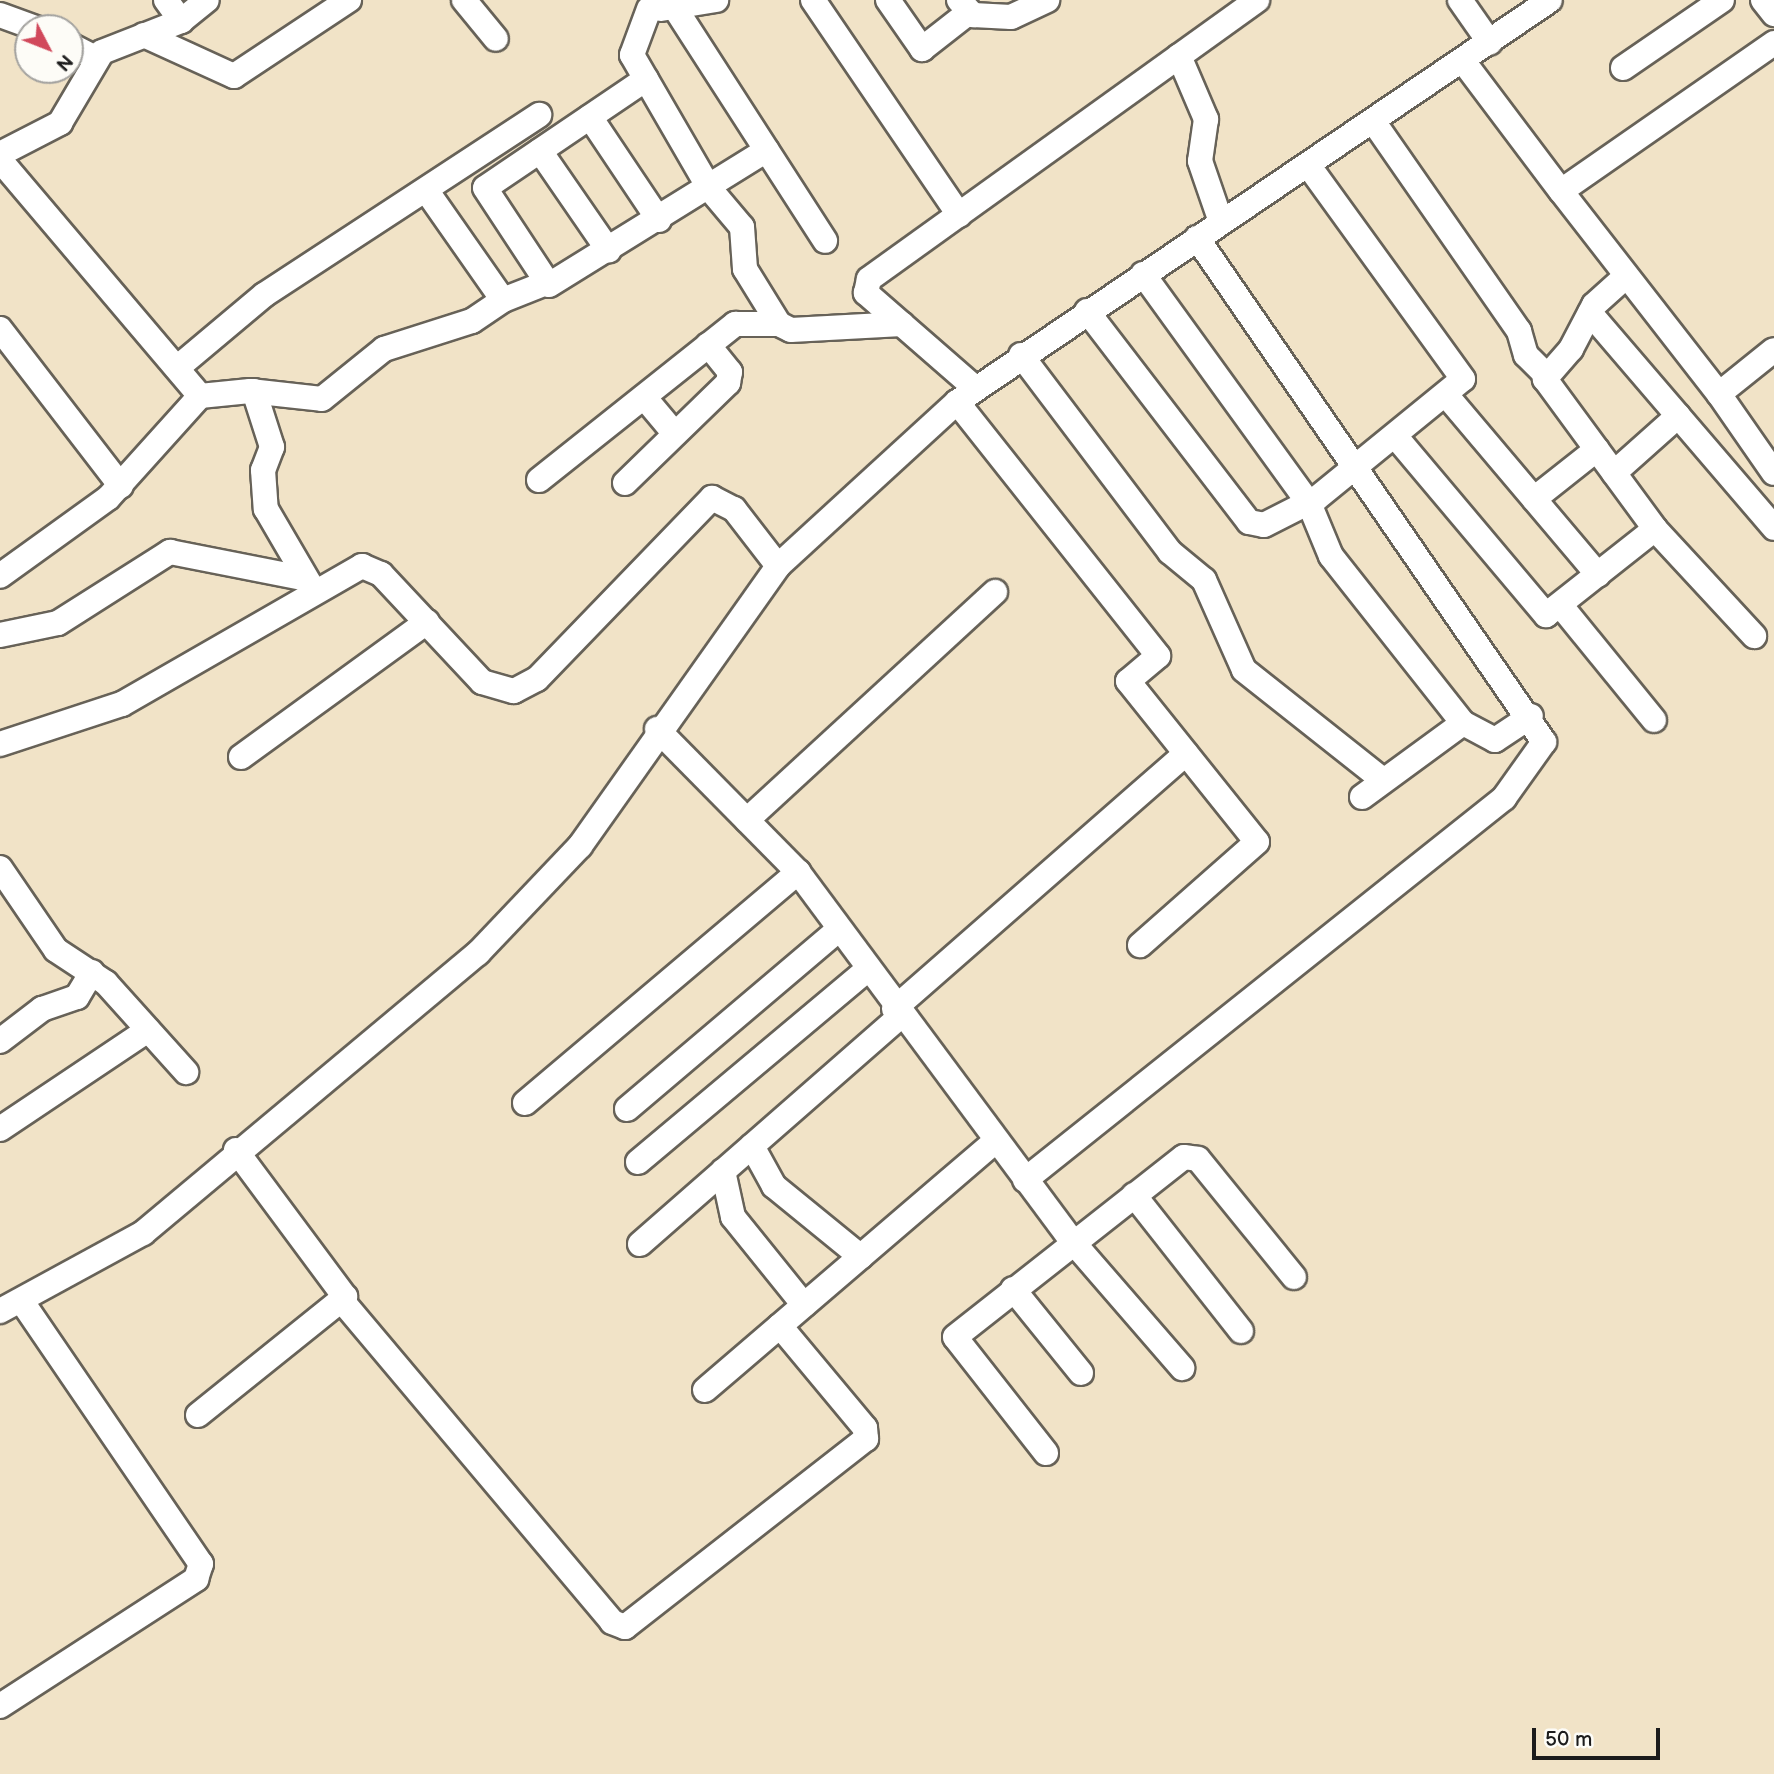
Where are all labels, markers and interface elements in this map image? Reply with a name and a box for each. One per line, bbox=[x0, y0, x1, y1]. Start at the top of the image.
north arrow bbox=[14, 14, 84, 84]
text: N bbox=[50, 49, 77, 75]
scale bar bbox=[1536, 1714, 1664, 1758]
text: 50 m bbox=[1545, 1727, 1592, 1752]

